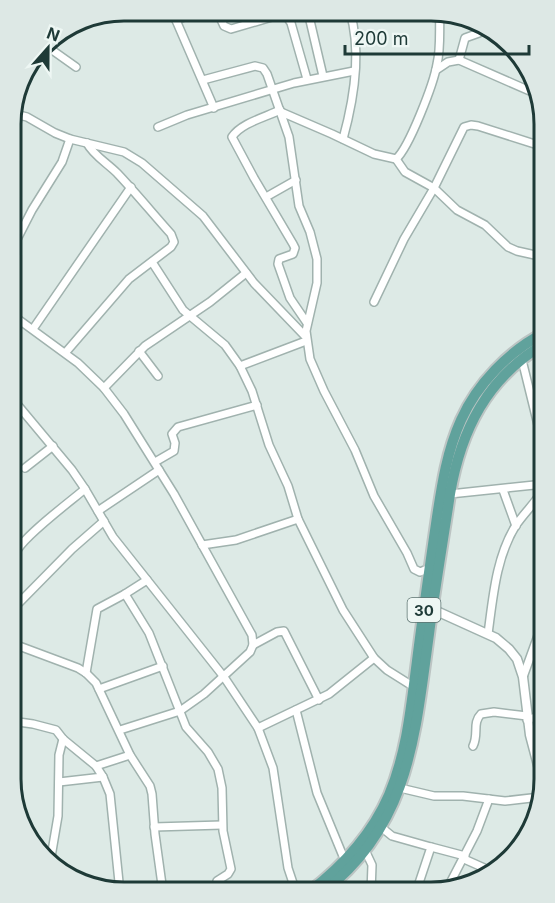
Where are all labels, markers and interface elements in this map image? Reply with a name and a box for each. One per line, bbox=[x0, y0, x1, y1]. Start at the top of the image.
north arrow bbox=[18, 18, 78, 78]
scale bar bbox=[345, 18, 530, 56]
text: N bbox=[44, 22, 63, 46]
text: 200 m bbox=[354, 28, 409, 49]
road number: 30 bbox=[408, 598, 440, 622]

